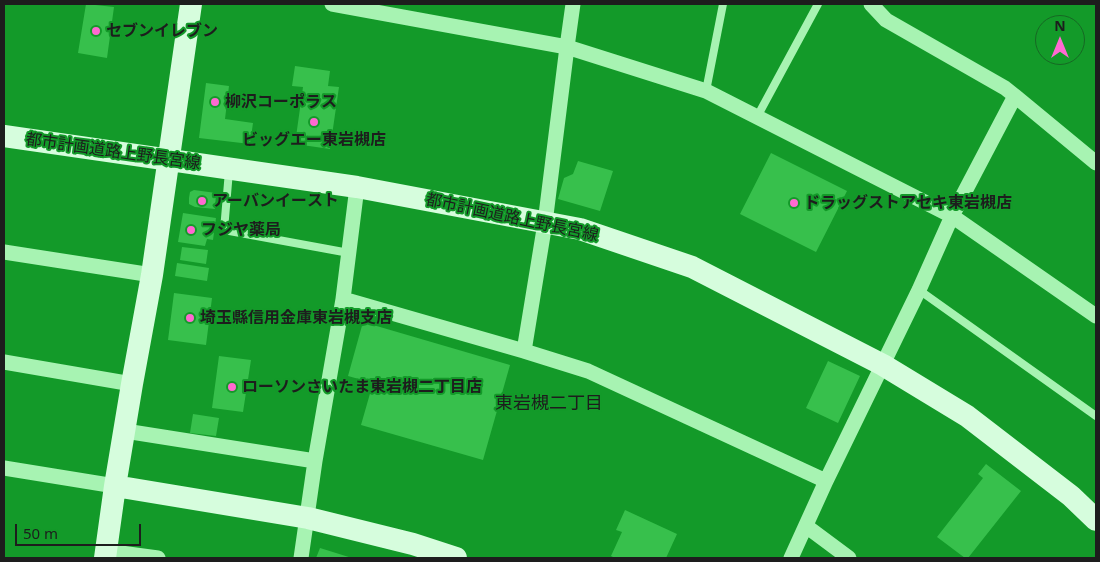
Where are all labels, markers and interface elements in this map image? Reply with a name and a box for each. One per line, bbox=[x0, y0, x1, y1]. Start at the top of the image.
north arrow bbox=[1035, 15, 1085, 65]
text: N bbox=[1054, 16, 1066, 35]
place label: セブンイレブン bbox=[106, 21, 218, 41]
marker: セブンイレブン bbox=[90, 25, 102, 37]
place label: 柳沢コーポラス bbox=[225, 92, 337, 112]
marker: 柳沢コーポラス bbox=[209, 96, 221, 108]
marker: ビッグエー東岩槻店 bbox=[308, 116, 320, 128]
street label: 都市計画道路上野長宮線 bbox=[25, 130, 201, 174]
place label: ビッグエー東岩槻店 bbox=[242, 130, 386, 150]
street label: 都市計画道路上野長宮線 bbox=[424, 190, 600, 246]
place label: アーバンイースト bbox=[212, 191, 339, 211]
place label: ドラッグストアセキ東岩槻店 bbox=[804, 193, 1012, 213]
marker: アーバンイースト bbox=[196, 195, 208, 207]
marker: ドラッグストアセキ東岩槻店 bbox=[788, 197, 800, 209]
place label: フジヤ薬局 bbox=[201, 220, 281, 240]
marker: フジヤ薬局 bbox=[185, 224, 197, 236]
place label: 埼玉縣信用金庫東岩槻支店 bbox=[200, 308, 392, 328]
marker: 埼玉縣信用金庫東岩槻支店 bbox=[184, 312, 196, 324]
place label: ローソンさいたま東岩槻二丁目店 bbox=[242, 377, 482, 397]
marker: ローソンさいたま東岩槻二丁目店 bbox=[226, 381, 238, 393]
district label: 東岩槻二丁目 bbox=[495, 393, 603, 415]
scale bar bbox=[18, 514, 144, 546]
text: 50 m bbox=[23, 523, 58, 543]

